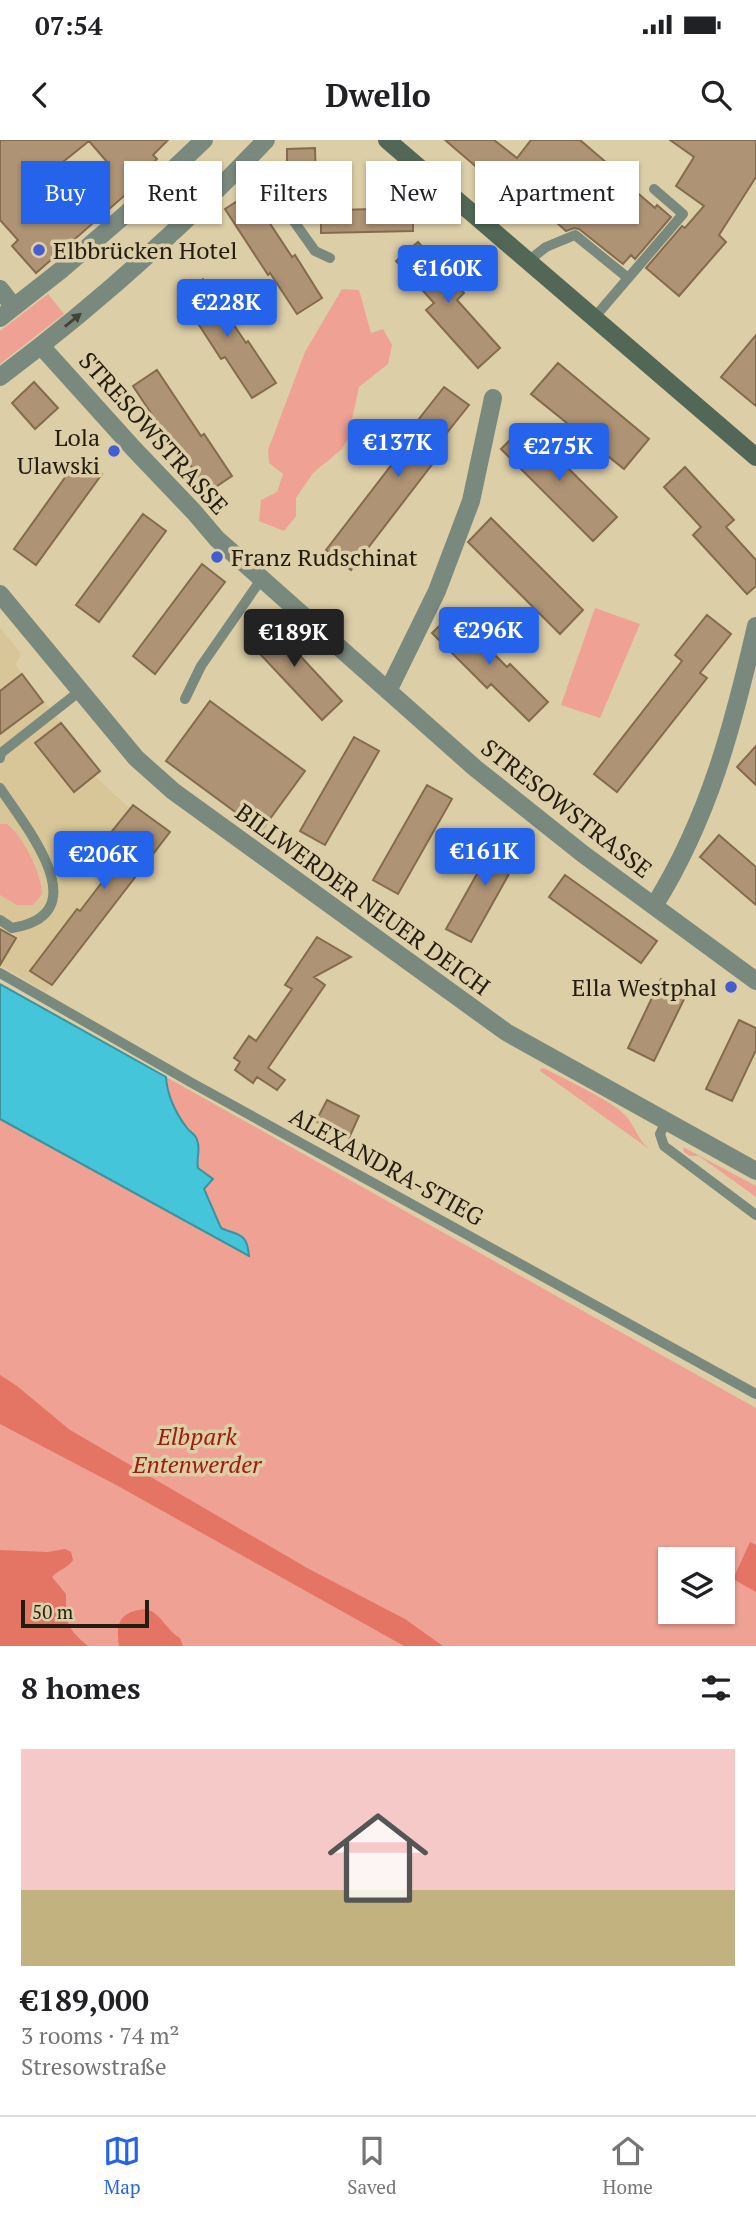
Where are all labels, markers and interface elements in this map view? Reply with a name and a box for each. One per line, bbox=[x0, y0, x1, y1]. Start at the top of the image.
text: 07:54 bbox=[35, 8, 103, 42]
text: Dwello bbox=[325, 74, 431, 116]
icon: back bbox=[21, 76, 59, 114]
icon: search bbox=[697, 76, 735, 114]
chip: Buy bbox=[21, 161, 110, 224]
chip: Rent bbox=[124, 161, 222, 224]
chip: Filters bbox=[236, 161, 352, 224]
chip: New bbox=[366, 161, 461, 224]
chip: Apartment bbox=[475, 161, 639, 224]
place label: Elbbrücken Hotel bbox=[53, 234, 237, 266]
marker: Elbbrücken Hotel bbox=[31, 242, 47, 258]
pin: €160K bbox=[399, 246, 497, 305]
text: €160K bbox=[414, 252, 482, 283]
pin: €228K bbox=[178, 280, 276, 339]
text: €228K bbox=[193, 286, 261, 317]
one-way arrow bbox=[65, 313, 82, 328]
street label: STRESOWSTRASSE bbox=[72, 345, 236, 521]
pin: €137K bbox=[349, 420, 447, 479]
place label: Lola Ulawski bbox=[17, 421, 100, 481]
pin: €275K bbox=[510, 424, 608, 483]
text: €137K bbox=[364, 426, 432, 457]
text: €275K bbox=[525, 430, 593, 461]
marker: Lola Ulawski bbox=[106, 443, 122, 459]
place label: Franz Rudschinat bbox=[231, 541, 418, 573]
marker: Franz Rudschinat bbox=[209, 549, 225, 565]
pin: €296K bbox=[440, 608, 538, 667]
pin: €189K bbox=[245, 610, 343, 669]
text: €296K bbox=[455, 614, 523, 645]
text: €189K bbox=[260, 616, 328, 647]
street label: STRESOWSTRASSE bbox=[475, 731, 659, 885]
street label: BILLWERDER NEUER DEICH bbox=[229, 796, 497, 1002]
pin: €161K bbox=[436, 828, 534, 888]
pin: €206K bbox=[55, 832, 153, 891]
text: €161K bbox=[451, 835, 519, 866]
text: €206K bbox=[70, 838, 138, 869]
place label: Ella Westphal bbox=[571, 971, 717, 1003]
marker: Ella Westphal bbox=[723, 979, 739, 995]
street label: ALEXANDRA-STIEG bbox=[284, 1099, 490, 1233]
park label: Elbpark Entenwerder bbox=[132, 1420, 263, 1480]
map controls bbox=[658, 1547, 735, 1624]
button: layers bbox=[658, 1547, 735, 1624]
scale bar bbox=[21, 1597, 149, 1629]
text: 50 m bbox=[32, 1599, 73, 1624]
text: 8 homes bbox=[21, 1668, 140, 1708]
icon: filters bbox=[697, 1669, 735, 1707]
icon: home bbox=[315, 1795, 441, 1921]
text: €189,000 bbox=[21, 1980, 149, 2020]
text: 3 rooms · 74 m² bbox=[21, 2020, 180, 2051]
text: Stresowstraße bbox=[21, 2051, 167, 2082]
tab: Map bbox=[103, 2132, 141, 2199]
tab: Saved bbox=[347, 2132, 396, 2199]
tab: Home bbox=[603, 2132, 653, 2199]

